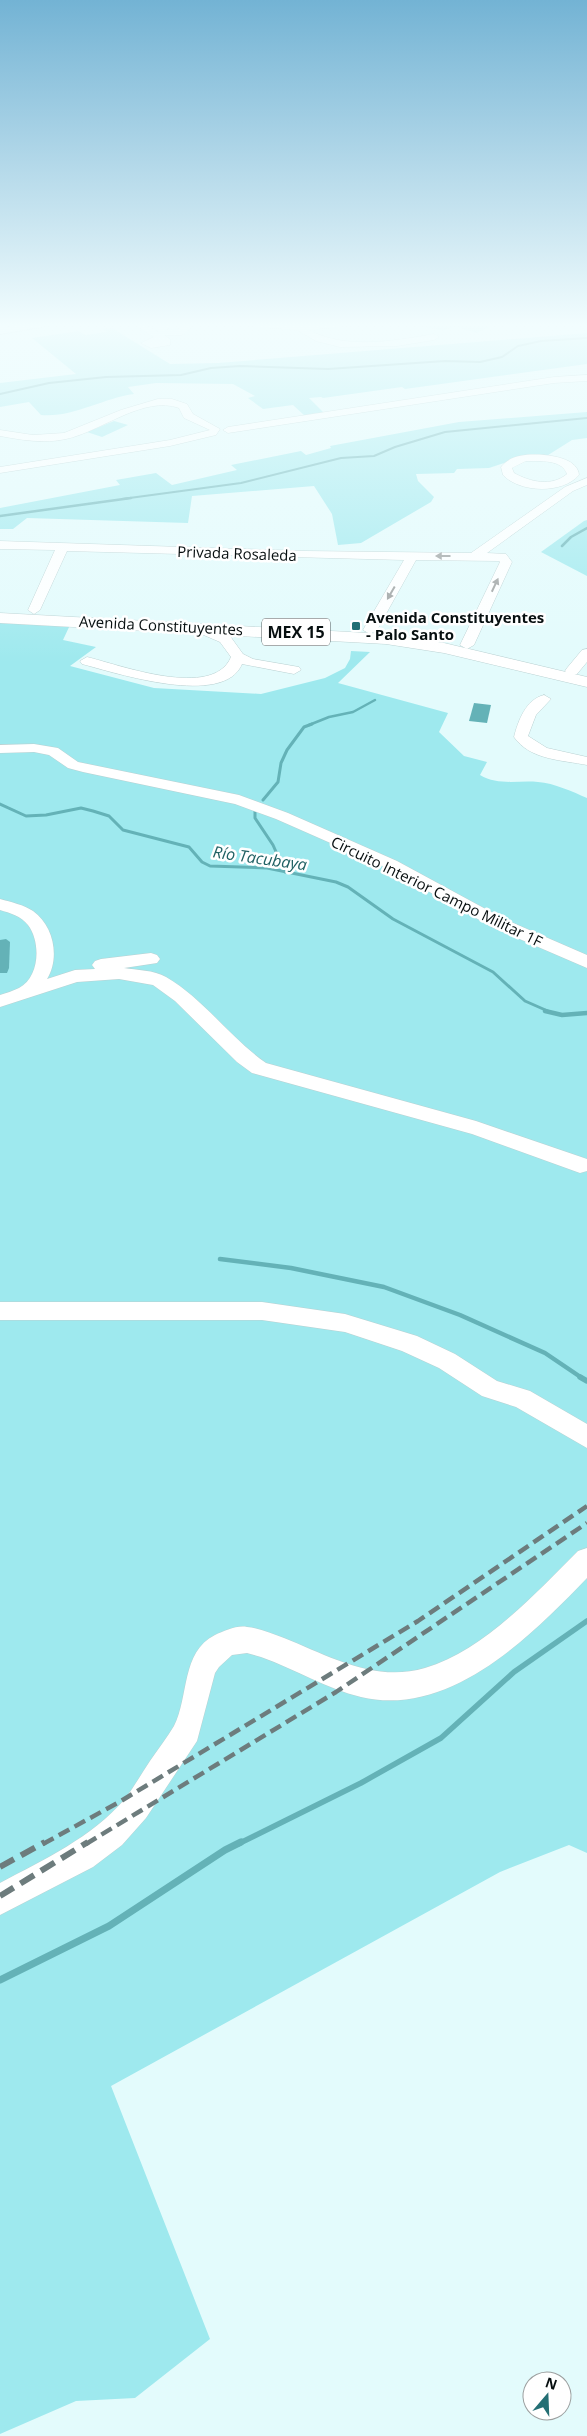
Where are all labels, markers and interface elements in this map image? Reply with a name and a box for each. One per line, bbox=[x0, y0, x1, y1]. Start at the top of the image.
street label: Privada Rosaleda bbox=[177, 541, 297, 565]
one-way arrow bbox=[435, 552, 451, 560]
one-way arrow bbox=[491, 578, 499, 592]
one-way arrow bbox=[387, 586, 395, 600]
place label: Avenida Constituyentes - Palo Santo bbox=[366, 607, 544, 644]
street label: Avenida Constituyentes bbox=[78, 611, 244, 639]
road number: MEX 15 bbox=[262, 618, 330, 646]
marker: Avenida Constituyentes - Palo Santo bbox=[350, 620, 362, 632]
street label: Circuito Interior Campo Militar 1F bbox=[328, 831, 546, 951]
water label: Río Tacubaya bbox=[212, 841, 308, 875]
north arrow bbox=[522, 2371, 572, 2421]
text: N bbox=[543, 2372, 560, 2394]

